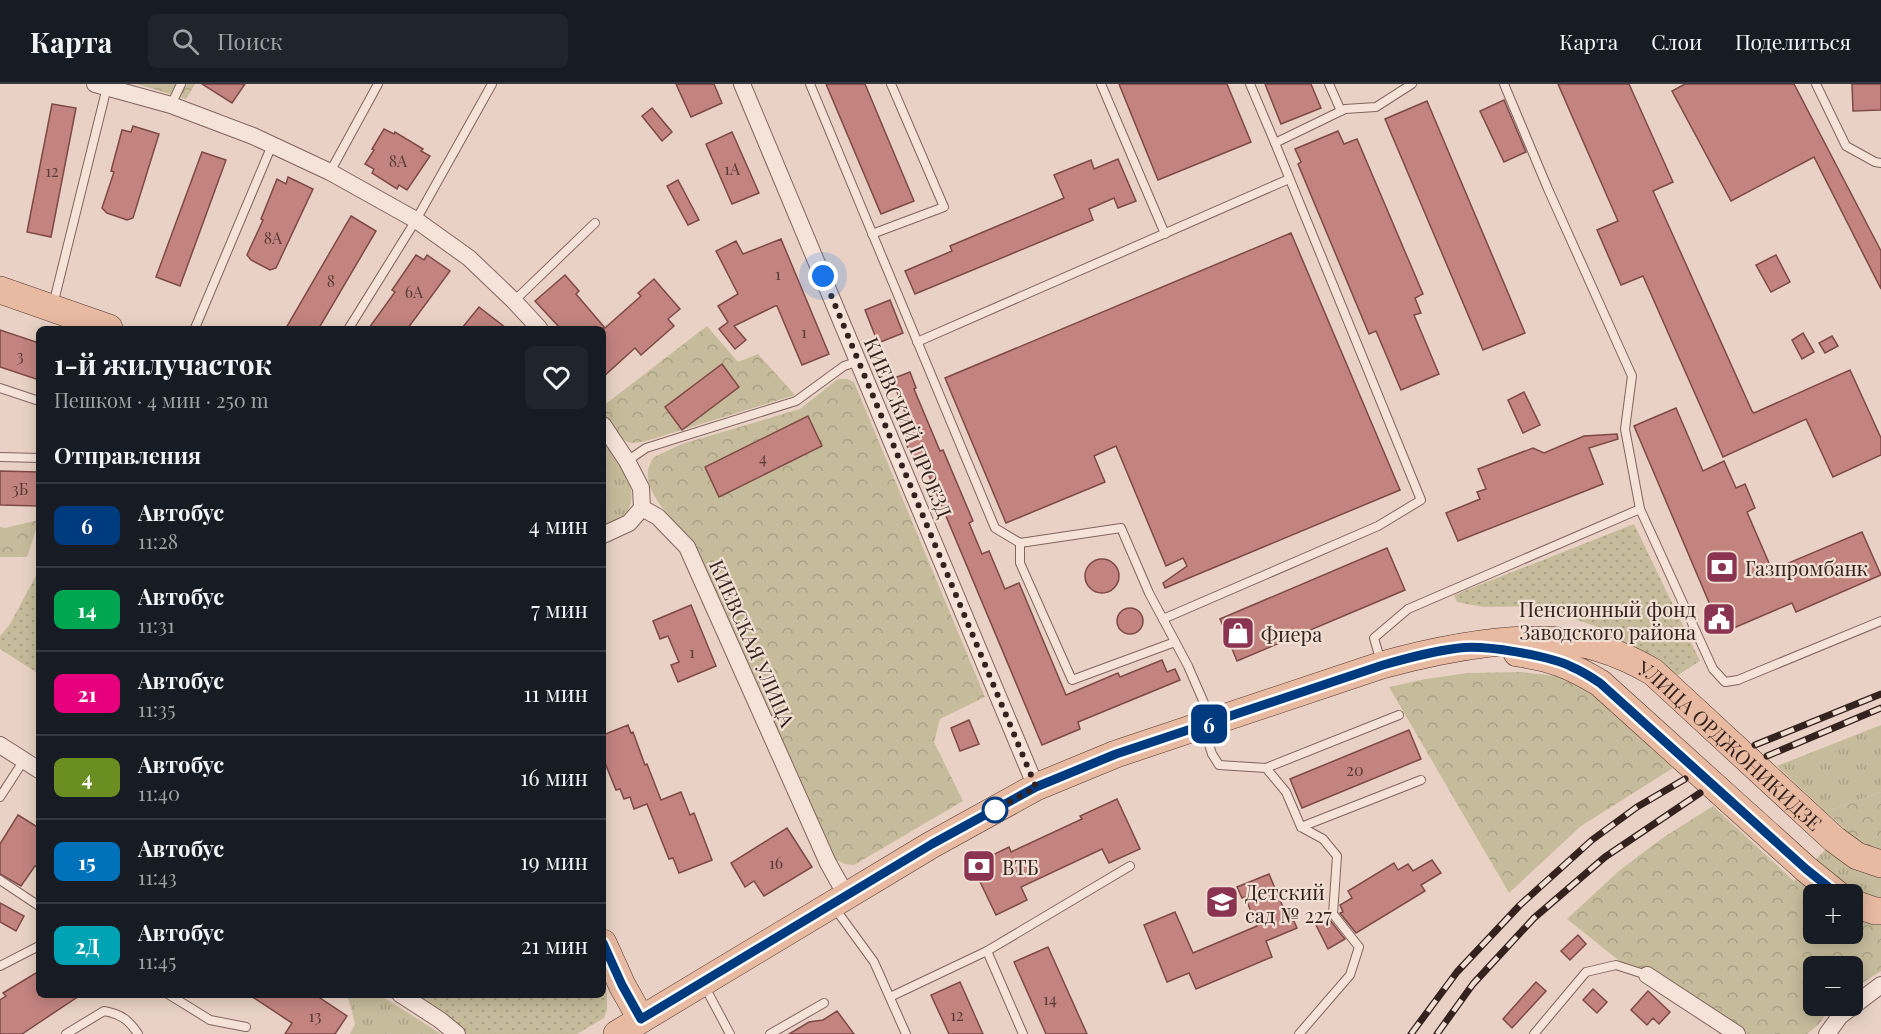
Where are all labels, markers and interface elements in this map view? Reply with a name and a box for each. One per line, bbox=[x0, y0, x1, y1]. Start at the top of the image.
search box bbox=[148, 14, 568, 68]
text: Карта bbox=[30, 23, 112, 60]
icon: search bbox=[169, 25, 202, 58]
text: Поиск bbox=[217, 26, 283, 56]
text: Карта bbox=[1559, 27, 1618, 55]
text: Слои bbox=[1651, 27, 1702, 55]
text: Поделиться bbox=[1735, 27, 1851, 55]
house number: 8А bbox=[389, 150, 408, 171]
house number: 1А bbox=[724, 158, 741, 179]
house number: 12 bbox=[45, 160, 59, 181]
house number: 8А bbox=[264, 227, 283, 248]
your location bbox=[808, 261, 838, 291]
house number: 1 bbox=[775, 263, 781, 284]
house number: 8 bbox=[327, 270, 335, 291]
house number: 6А bbox=[405, 281, 424, 302]
house number: 1 bbox=[801, 321, 807, 342]
street label: КИЕВСКИЙ ПРОЕЗД bbox=[859, 333, 959, 522]
house number: 3 bbox=[16, 345, 24, 366]
text: 1-й жилучасток bbox=[54, 345, 272, 382]
button: heart bbox=[525, 346, 588, 409]
text: Пешком · 4 мин · 250 m bbox=[54, 386, 269, 413]
text: Отправления bbox=[54, 440, 201, 470]
house number: 4 bbox=[759, 447, 767, 468]
house number: 3Б bbox=[12, 478, 28, 499]
text: Автобус bbox=[138, 497, 224, 527]
text: 4 мин bbox=[529, 510, 588, 540]
text: 6 bbox=[81, 511, 93, 539]
text: 11:28 bbox=[138, 527, 178, 554]
bank icon: Газпромбанк bbox=[1704, 549, 1740, 585]
place label: Газпромбанк bbox=[1745, 554, 1869, 581]
street label: КИЕВСКАЯ УЛИЦА bbox=[704, 555, 802, 731]
text: Автобус bbox=[138, 581, 224, 611]
text: 7 мин bbox=[531, 594, 588, 624]
text: 14 bbox=[77, 595, 97, 623]
place label: Пенсионный фонд Заводского района bbox=[1519, 595, 1697, 645]
public building icon: Пенсионный фонд Заводского района bbox=[1701, 601, 1737, 637]
text: 11:31 bbox=[138, 611, 175, 638]
shop icon: Фиера bbox=[1220, 615, 1256, 651]
place label: Фиера bbox=[1261, 620, 1322, 647]
house number: 1 bbox=[689, 641, 695, 662]
street label: УЛИЦА ОРДЖОНИКИДЗЕ bbox=[1633, 653, 1829, 836]
text: Автобус bbox=[138, 665, 224, 695]
text: 11 мин bbox=[523, 678, 588, 708]
text: 21 bbox=[77, 679, 97, 707]
text: 11:35 bbox=[138, 695, 175, 722]
line badge: 6 bbox=[1190, 704, 1228, 744]
text: 6 bbox=[1203, 710, 1215, 738]
text: Автобус bbox=[138, 749, 224, 779]
house number: 20 bbox=[1346, 759, 1364, 780]
text: 16 мин bbox=[520, 762, 588, 792]
text: 4 bbox=[81, 763, 93, 791]
text: 11:40 bbox=[138, 779, 180, 806]
unlabelled marker bbox=[982, 797, 1008, 823]
text: Автобус bbox=[138, 833, 224, 863]
text: 19 мин bbox=[520, 846, 588, 876]
text: 15 bbox=[78, 847, 96, 875]
bank icon: ВТБ bbox=[961, 848, 997, 884]
house number: 16 bbox=[769, 852, 783, 873]
place label: ВТБ bbox=[1002, 853, 1039, 880]
text: 11:43 bbox=[138, 863, 177, 890]
place label: Детский сад № 227 bbox=[1245, 878, 1332, 928]
school or university icon: Детский сад № 227 bbox=[1204, 884, 1240, 920]
map controls bbox=[1803, 884, 1863, 1016]
button: + bbox=[1803, 884, 1863, 944]
text: Автобус bbox=[138, 917, 224, 947]
text: 21 мин bbox=[521, 930, 588, 960]
text: 2Д bbox=[75, 931, 99, 959]
text: 11:45 bbox=[138, 947, 176, 974]
button: − bbox=[1803, 956, 1863, 1016]
house number: 14 bbox=[1043, 988, 1057, 1009]
house number: 12 bbox=[950, 1004, 964, 1025]
house number: 13 bbox=[309, 1005, 321, 1026]

